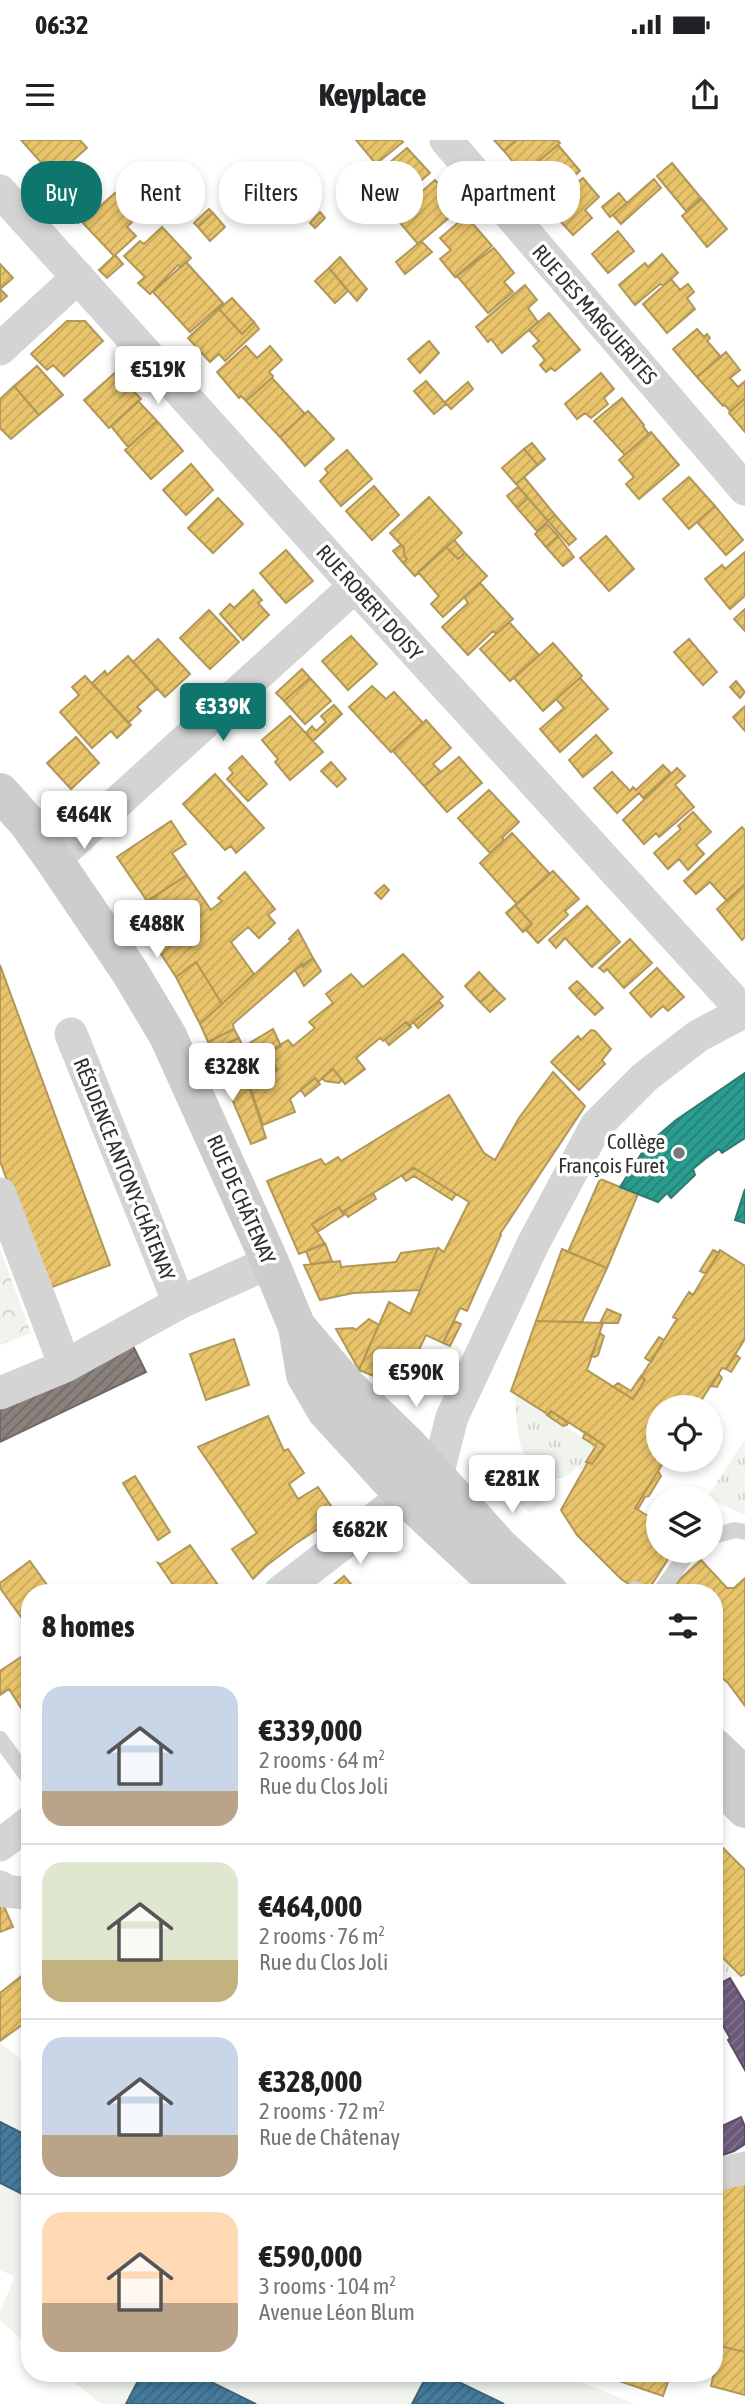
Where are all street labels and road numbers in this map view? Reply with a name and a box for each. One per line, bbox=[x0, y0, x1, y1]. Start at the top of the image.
street label: RUE DES MARGUERITES bbox=[528, 239, 662, 389]
street label: RUE ROBERT DOISY bbox=[312, 540, 428, 665]
street label: RÉSIDENCE ANTONY-CHÂTENAY bbox=[69, 1054, 181, 1284]
street label: RUE DE CHÂTENAY bbox=[203, 1131, 281, 1268]

